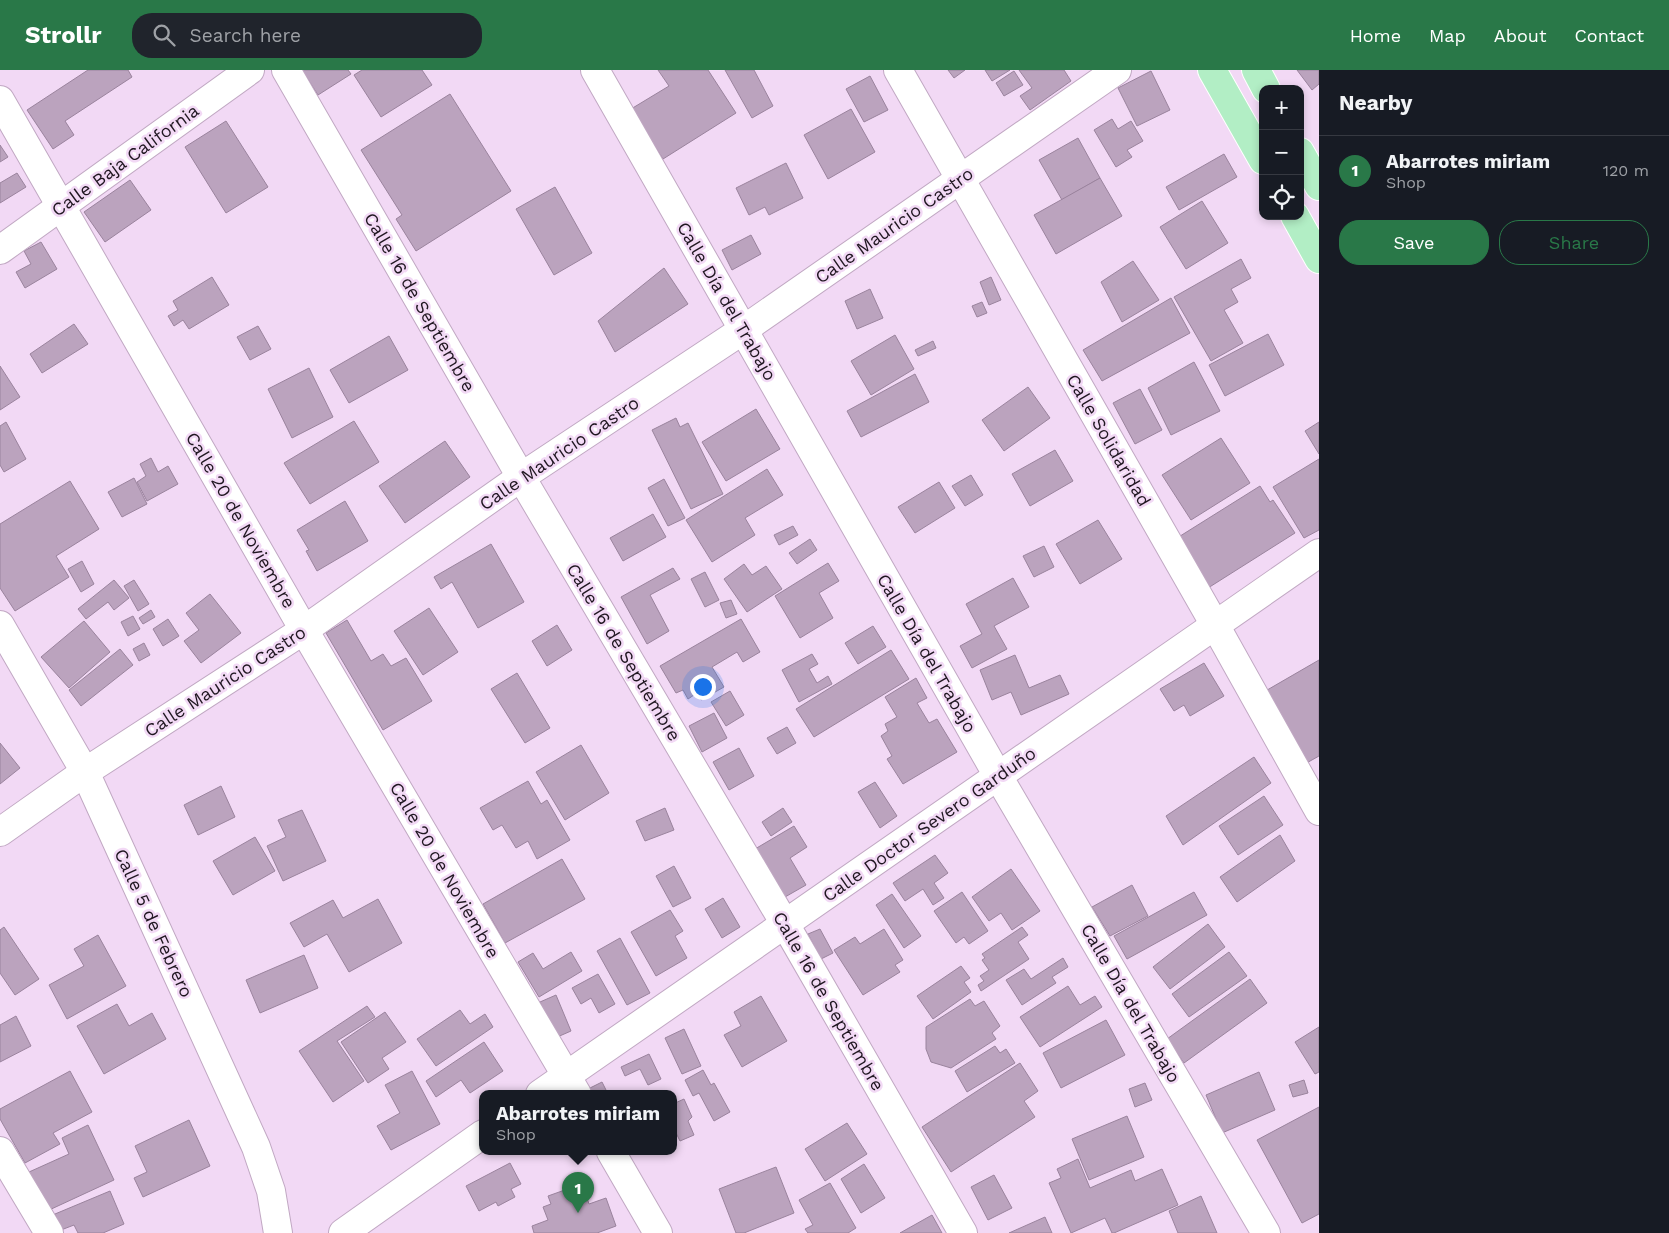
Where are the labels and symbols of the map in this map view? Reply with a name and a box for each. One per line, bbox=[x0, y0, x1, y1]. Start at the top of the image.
street label: Calle Baja California bbox=[47, 100, 203, 220]
street label: Calle Mauricio Castro bbox=[811, 162, 977, 288]
street label: Calle 16 de Septiembre bbox=[360, 209, 480, 395]
street label: Calle Día del Trabajo bbox=[673, 218, 781, 384]
street label: Calle Solidaridad bbox=[1063, 370, 1155, 510]
street label: Calle Mauricio Castro bbox=[475, 392, 643, 514]
street label: Calle 20 de Noviembre bbox=[182, 428, 300, 612]
street label: Calle 16 de Septiembre bbox=[563, 559, 685, 745]
street label: Calle Día del Trabajo bbox=[873, 570, 981, 736]
street label: Calle Mauricio Castro bbox=[140, 621, 310, 741]
your location bbox=[690, 674, 716, 700]
street label: Calle Doctor Severo Garduño bbox=[818, 742, 1040, 906]
street label: Calle 20 de Noviembre bbox=[386, 778, 504, 962]
street label: Calle 5 de Febrero bbox=[110, 845, 198, 1001]
street label: Calle 16 de Septiembre bbox=[769, 908, 889, 1094]
street label: Calle Día del Trabajo bbox=[1077, 920, 1185, 1086]
pin: 1 bbox=[562, 1172, 594, 1213]

